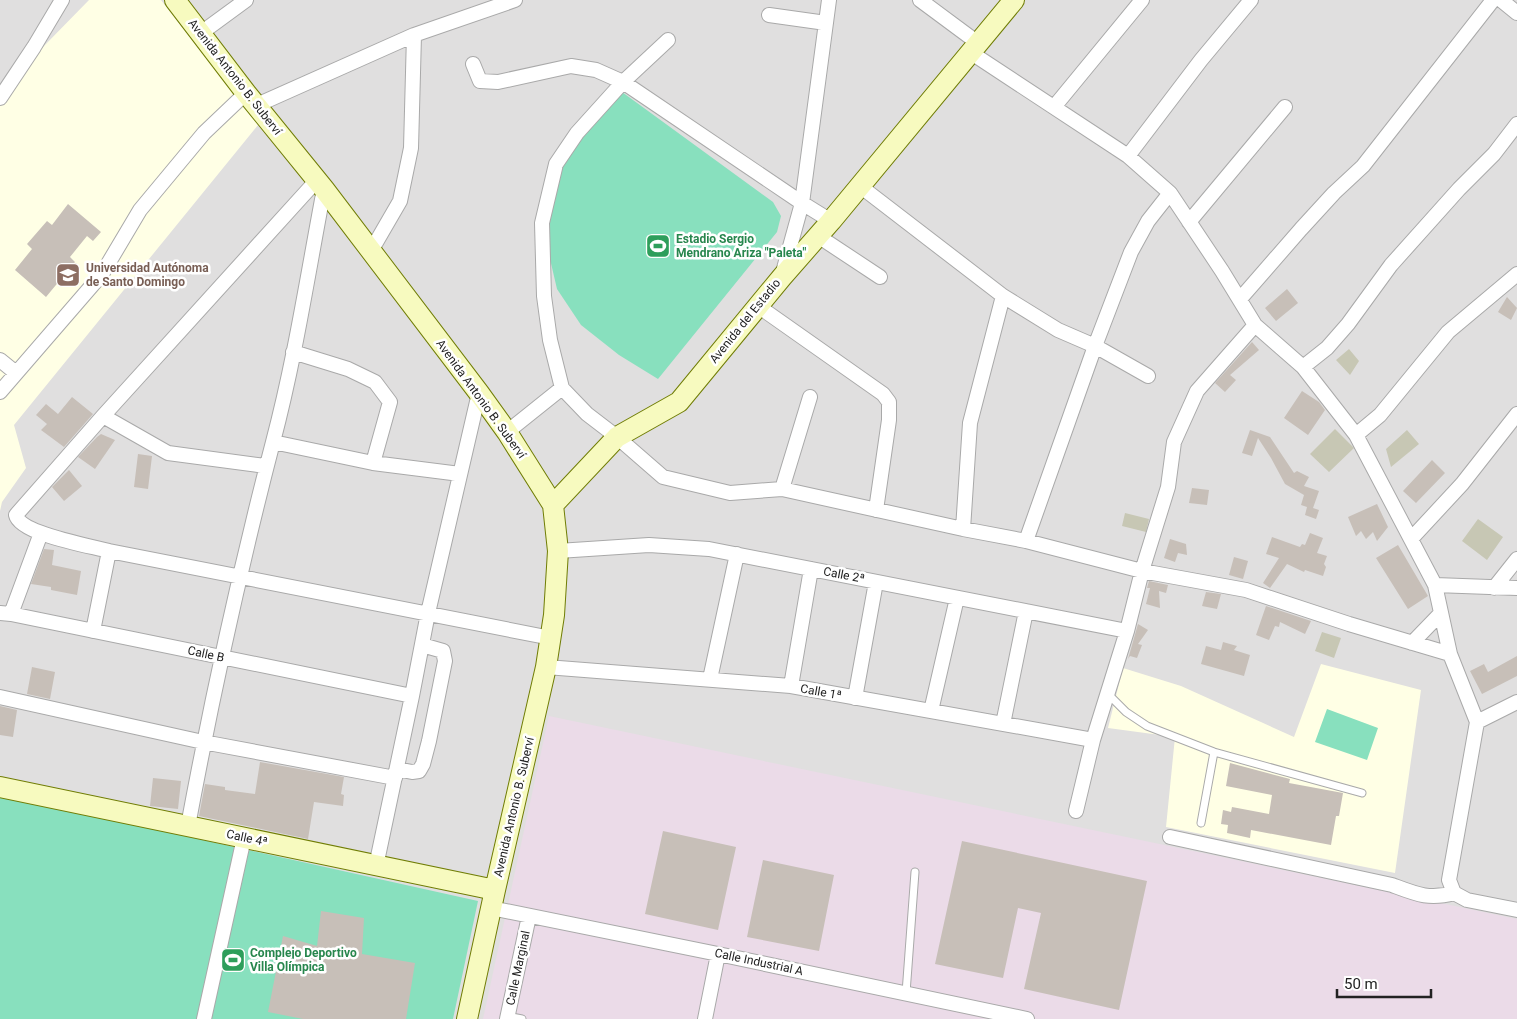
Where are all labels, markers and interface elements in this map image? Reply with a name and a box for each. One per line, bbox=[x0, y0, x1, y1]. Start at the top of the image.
street label: Avenida Antonio B. Suberví bbox=[185, 16, 285, 139]
place label: Estadio Sergio Mendrano Ariza "Paleta" bbox=[676, 232, 807, 260]
sports icon: Estadio Sergio Mendrano Ariza "Paleta" bbox=[645, 233, 671, 259]
place label: Universidad Autónoma de Santo Domingo bbox=[86, 261, 209, 289]
school or university icon: Universidad Autónoma de Santo Domingo bbox=[55, 262, 81, 288]
street label: Avenida del Estadio bbox=[707, 276, 783, 366]
street label: Avenida Antonio B. Suberví bbox=[433, 337, 529, 462]
street label: Calle 2ª bbox=[822, 564, 866, 586]
street label: Calle B bbox=[186, 643, 226, 665]
street label: Calle 1ª bbox=[799, 681, 843, 703]
street label: Avenida Antonio B. Suberví bbox=[491, 735, 537, 878]
street label: Calle 4ª bbox=[225, 827, 269, 849]
street label: Calle Marginal bbox=[503, 929, 533, 1007]
place label: Complejo Deportivo Villa Olímpica bbox=[250, 946, 357, 974]
street label: Calle Industrial A bbox=[713, 946, 805, 978]
sports icon: Complejo Deportivo Villa Olímpica bbox=[220, 947, 246, 973]
scale bar bbox=[1337, 966, 1431, 998]
text: 50 m bbox=[1344, 975, 1378, 993]

